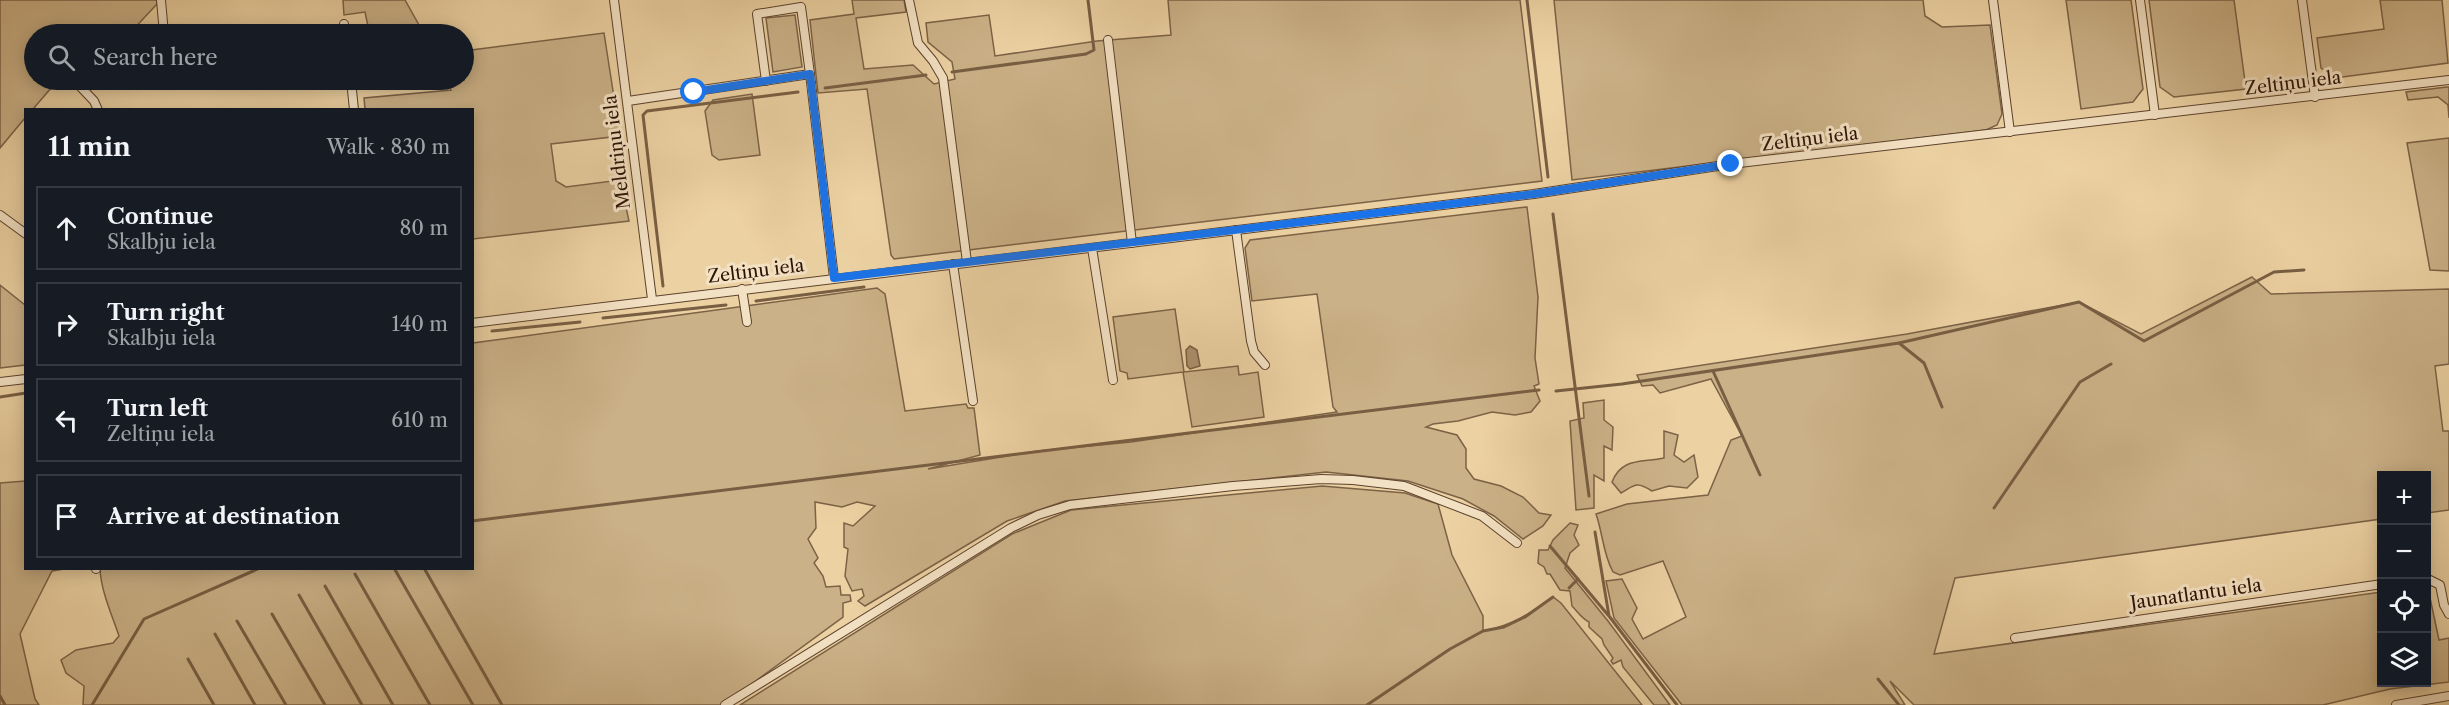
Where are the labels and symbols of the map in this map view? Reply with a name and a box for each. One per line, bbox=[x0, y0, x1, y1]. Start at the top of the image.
street label: Zeltiņu iela bbox=[2244, 66, 2343, 100]
route start bbox=[680, 78, 706, 104]
street label: Meldriņu iela bbox=[599, 93, 635, 210]
street label: Zeltiņu iela bbox=[1761, 122, 1860, 156]
route end bbox=[1717, 150, 1743, 176]
street label: Zeltiņu iela bbox=[707, 254, 806, 288]
street label: Jaunatlantu iela bbox=[2126, 574, 2264, 615]

